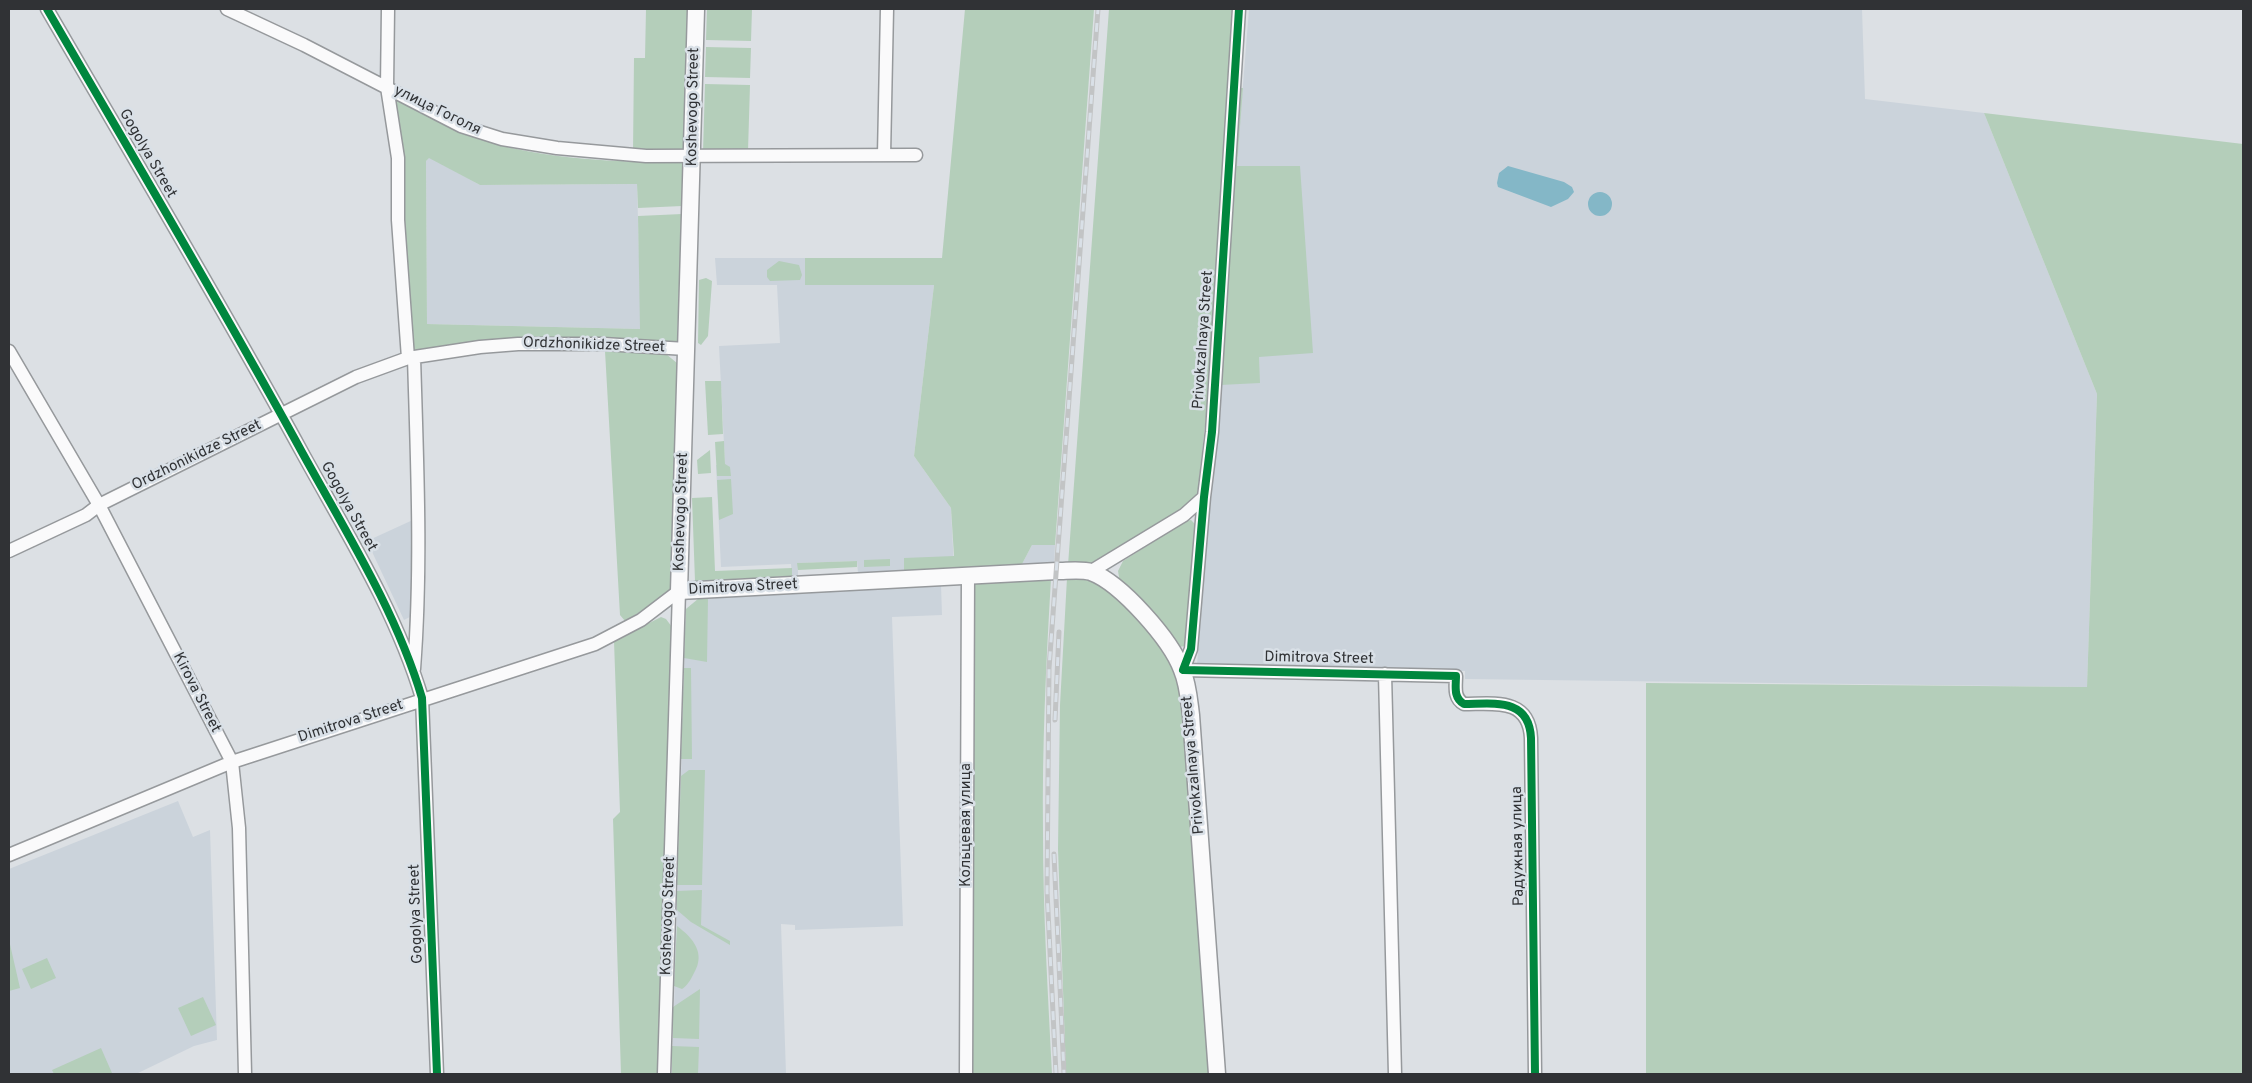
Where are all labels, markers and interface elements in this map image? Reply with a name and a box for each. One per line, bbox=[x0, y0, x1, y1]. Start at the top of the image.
street label: Koshevogo Street bbox=[684, 47, 704, 167]
street label: улица Гоголя bbox=[390, 82, 484, 140]
street label: Gogolya Street bbox=[114, 106, 180, 202]
street label: Privokzalnaya Street bbox=[1190, 270, 1218, 410]
street label: Ordzhonikidze Street bbox=[523, 335, 665, 357]
street label: Ordzhonikidze Street bbox=[129, 417, 265, 495]
street label: Koshevogo Street bbox=[671, 452, 693, 572]
street label: Gogolya Street bbox=[316, 459, 380, 555]
street label: Dimitrova Street bbox=[688, 576, 798, 600]
street label: Dimitrova Street bbox=[1264, 649, 1374, 669]
street label: Kirova Street bbox=[168, 650, 224, 736]
street label: Privokzalnaya Street bbox=[1179, 695, 1209, 835]
street label: Dimitrova Street bbox=[296, 697, 406, 747]
street label: Кольцевая улица bbox=[958, 763, 976, 887]
street label: Радужная улица bbox=[1509, 786, 1529, 906]
street label: Koshevogo Street bbox=[658, 856, 680, 976]
street label: Gogolya Street bbox=[406, 864, 428, 964]

